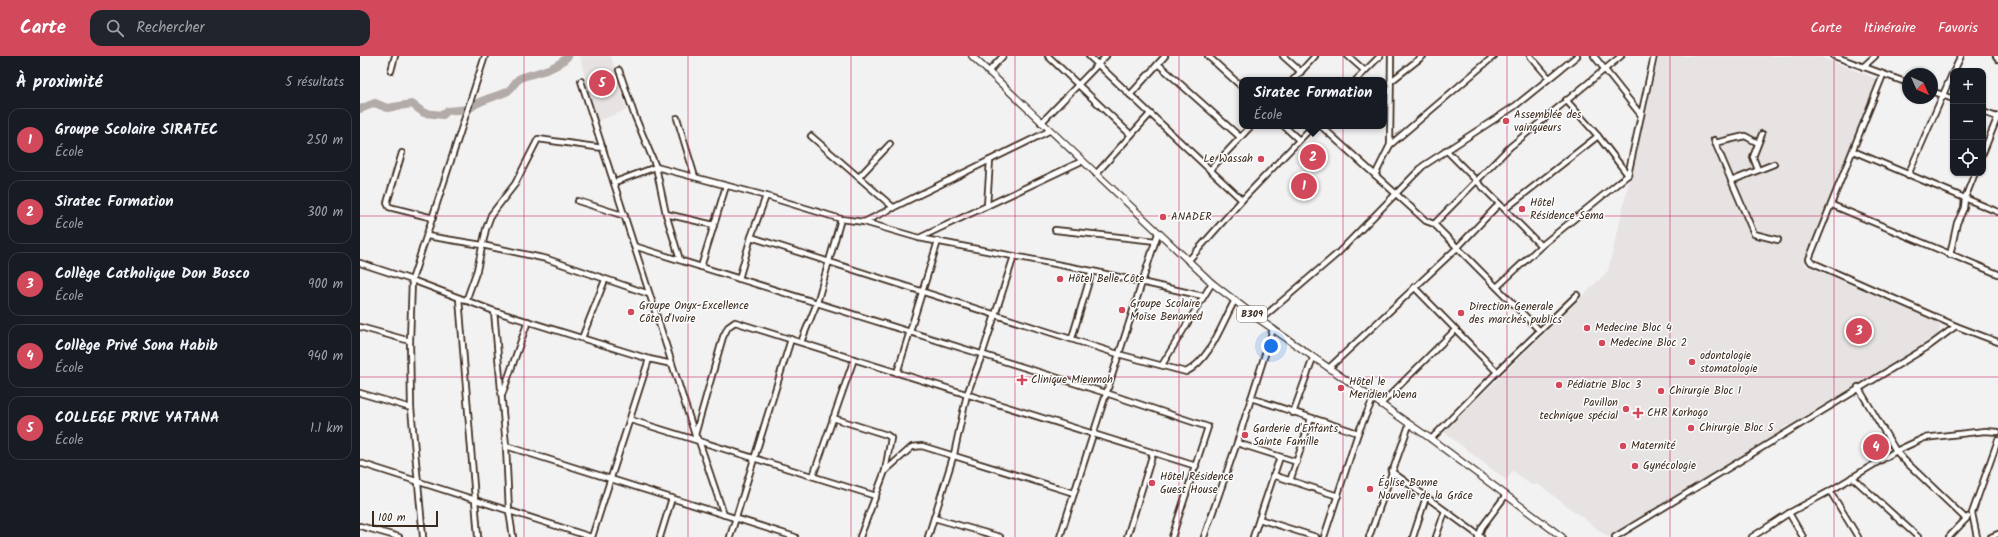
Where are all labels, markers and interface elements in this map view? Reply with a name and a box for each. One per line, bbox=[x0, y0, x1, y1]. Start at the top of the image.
search box bbox=[90, 10, 370, 46]
text: Carte bbox=[20, 13, 66, 43]
text: Rechercher bbox=[136, 16, 205, 40]
icon: search bbox=[104, 17, 126, 39]
text: Carte bbox=[1810, 17, 1842, 39]
text: Itinéraire bbox=[1864, 17, 1916, 39]
text: Favoris bbox=[1938, 17, 1978, 39]
pin: 5 bbox=[589, 68, 615, 98]
north arrow bbox=[1902, 68, 1938, 104]
map controls bbox=[1950, 68, 1986, 176]
button: + bbox=[1950, 68, 1986, 104]
text: À proximité bbox=[16, 69, 103, 96]
text: 5 résultats bbox=[285, 72, 344, 93]
popup bbox=[1239, 77, 1387, 129]
text: Siratec Formation bbox=[1254, 81, 1372, 105]
button: − bbox=[1950, 104, 1986, 140]
text: École bbox=[1254, 105, 1282, 126]
place label: Assemblée des vainqueurs bbox=[1514, 106, 1582, 137]
marker: Assemblée des vainqueurs bbox=[1501, 116, 1511, 126]
text: Groupe Scolaire SIRATEC bbox=[55, 118, 218, 142]
text: 1 bbox=[28, 130, 32, 151]
text: 250 m bbox=[306, 130, 343, 151]
button: locate bbox=[1950, 140, 1986, 176]
text: École bbox=[55, 142, 83, 163]
pin: 2 bbox=[1300, 142, 1326, 172]
place label: Le Wassah bbox=[1203, 150, 1253, 168]
marker: Le Wassah bbox=[1256, 154, 1266, 164]
pin: 1 bbox=[1291, 171, 1317, 201]
text: Siratec Formation bbox=[55, 190, 174, 214]
place label: Hôtel Résidence Sema bbox=[1530, 194, 1604, 225]
text: 2 bbox=[26, 202, 34, 223]
text: 300 m bbox=[307, 202, 343, 223]
marker: Hôtel Résidence Sema bbox=[1517, 204, 1527, 214]
place label: ANADER bbox=[1171, 208, 1212, 226]
marker: ANADER bbox=[1158, 212, 1168, 222]
text: École bbox=[55, 214, 83, 235]
text: Collège Catholique Don Bosco bbox=[55, 262, 250, 286]
place label: Hôtel Belle Côte bbox=[1068, 270, 1144, 288]
text: 3 bbox=[26, 274, 34, 295]
text: 900 m bbox=[308, 274, 343, 295]
marker: Hôtel Belle Côte bbox=[1055, 274, 1065, 284]
text: École bbox=[55, 286, 83, 307]
place label: Groupe Scolaire Moïse Benamed bbox=[1130, 295, 1203, 326]
place label: Groupe Onyx-Excellence Côte d'Ivoire bbox=[639, 297, 749, 328]
place label: Direction Generale des marchés publics bbox=[1469, 298, 1562, 329]
marker: Groupe Scolaire Moïse Benamed bbox=[1117, 305, 1127, 315]
road number: B309 bbox=[1237, 306, 1267, 322]
marker: Groupe Onyx-Excellence Côte d'Ivoire bbox=[626, 307, 636, 317]
marker: Direction Generale des marchés publics bbox=[1456, 308, 1466, 318]
pin: 3 bbox=[1846, 316, 1872, 346]
place label: Medecine Bloc 4 bbox=[1595, 319, 1672, 337]
marker: Medecine Bloc 4 bbox=[1582, 323, 1592, 333]
text: Collège Privé Sona Habib bbox=[55, 334, 218, 358]
place label: Medecine Bloc 2 bbox=[1610, 334, 1687, 352]
your location bbox=[1261, 336, 1281, 356]
marker: Medecine Bloc 2 bbox=[1597, 338, 1607, 348]
text: 4 bbox=[26, 346, 34, 367]
text: 940 m bbox=[307, 346, 343, 367]
place label: odontologie stomatologie bbox=[1700, 347, 1758, 378]
marker: odontologie stomatologie bbox=[1687, 357, 1697, 367]
text: École bbox=[55, 358, 83, 379]
place label: Clinique Mienmoh bbox=[1031, 371, 1113, 389]
place label: Hôtel le Meridien Wena bbox=[1349, 373, 1417, 404]
marker: Clinique Mienmoh bbox=[1016, 374, 1028, 386]
place label: Pédiatrie Bloc 3 bbox=[1567, 376, 1641, 394]
marker: Pédiatrie Bloc 3 bbox=[1554, 380, 1564, 390]
place label: Chirurgie Bloc 1 bbox=[1669, 382, 1741, 400]
marker: Hôtel le Meridien Wena bbox=[1336, 383, 1346, 393]
marker: Chirurgie Bloc 1 bbox=[1656, 386, 1666, 396]
place label: Pavillon technique spécial bbox=[1540, 394, 1618, 425]
marker: Pavillon technique spécial bbox=[1621, 404, 1631, 414]
place label: CHR Korhogo bbox=[1647, 404, 1708, 422]
text: COLLEGE PRIVE YATANA bbox=[55, 406, 219, 430]
marker: CHR Korhogo bbox=[1632, 407, 1644, 419]
text: 5 bbox=[27, 418, 33, 439]
text: 1.1 km bbox=[310, 418, 343, 439]
place label: Chirurgie Bloc 5 bbox=[1699, 419, 1775, 437]
place label: Garderie d'Enfants Sainte Famille bbox=[1253, 420, 1338, 451]
marker: Chirurgie Bloc 5 bbox=[1686, 423, 1696, 433]
text: École bbox=[55, 430, 83, 451]
marker: Garderie d'Enfants Sainte Famille bbox=[1240, 430, 1250, 440]
pin: 4 bbox=[1863, 432, 1889, 462]
place label: Maternité bbox=[1631, 437, 1676, 455]
marker: Maternité bbox=[1618, 441, 1628, 451]
place label: Gynécologie bbox=[1643, 457, 1696, 475]
marker: Gynécologie bbox=[1630, 461, 1640, 471]
place label: Hôtel Résidence Guest House bbox=[1160, 468, 1233, 499]
place label: Église Bonne Nouvelle de la Grâce bbox=[1378, 474, 1473, 505]
marker: Hôtel Résidence Guest House bbox=[1147, 478, 1157, 488]
marker: Église Bonne Nouvelle de la Grâce bbox=[1365, 484, 1375, 494]
scale bar bbox=[372, 509, 438, 528]
text: 100 m bbox=[378, 509, 406, 527]

